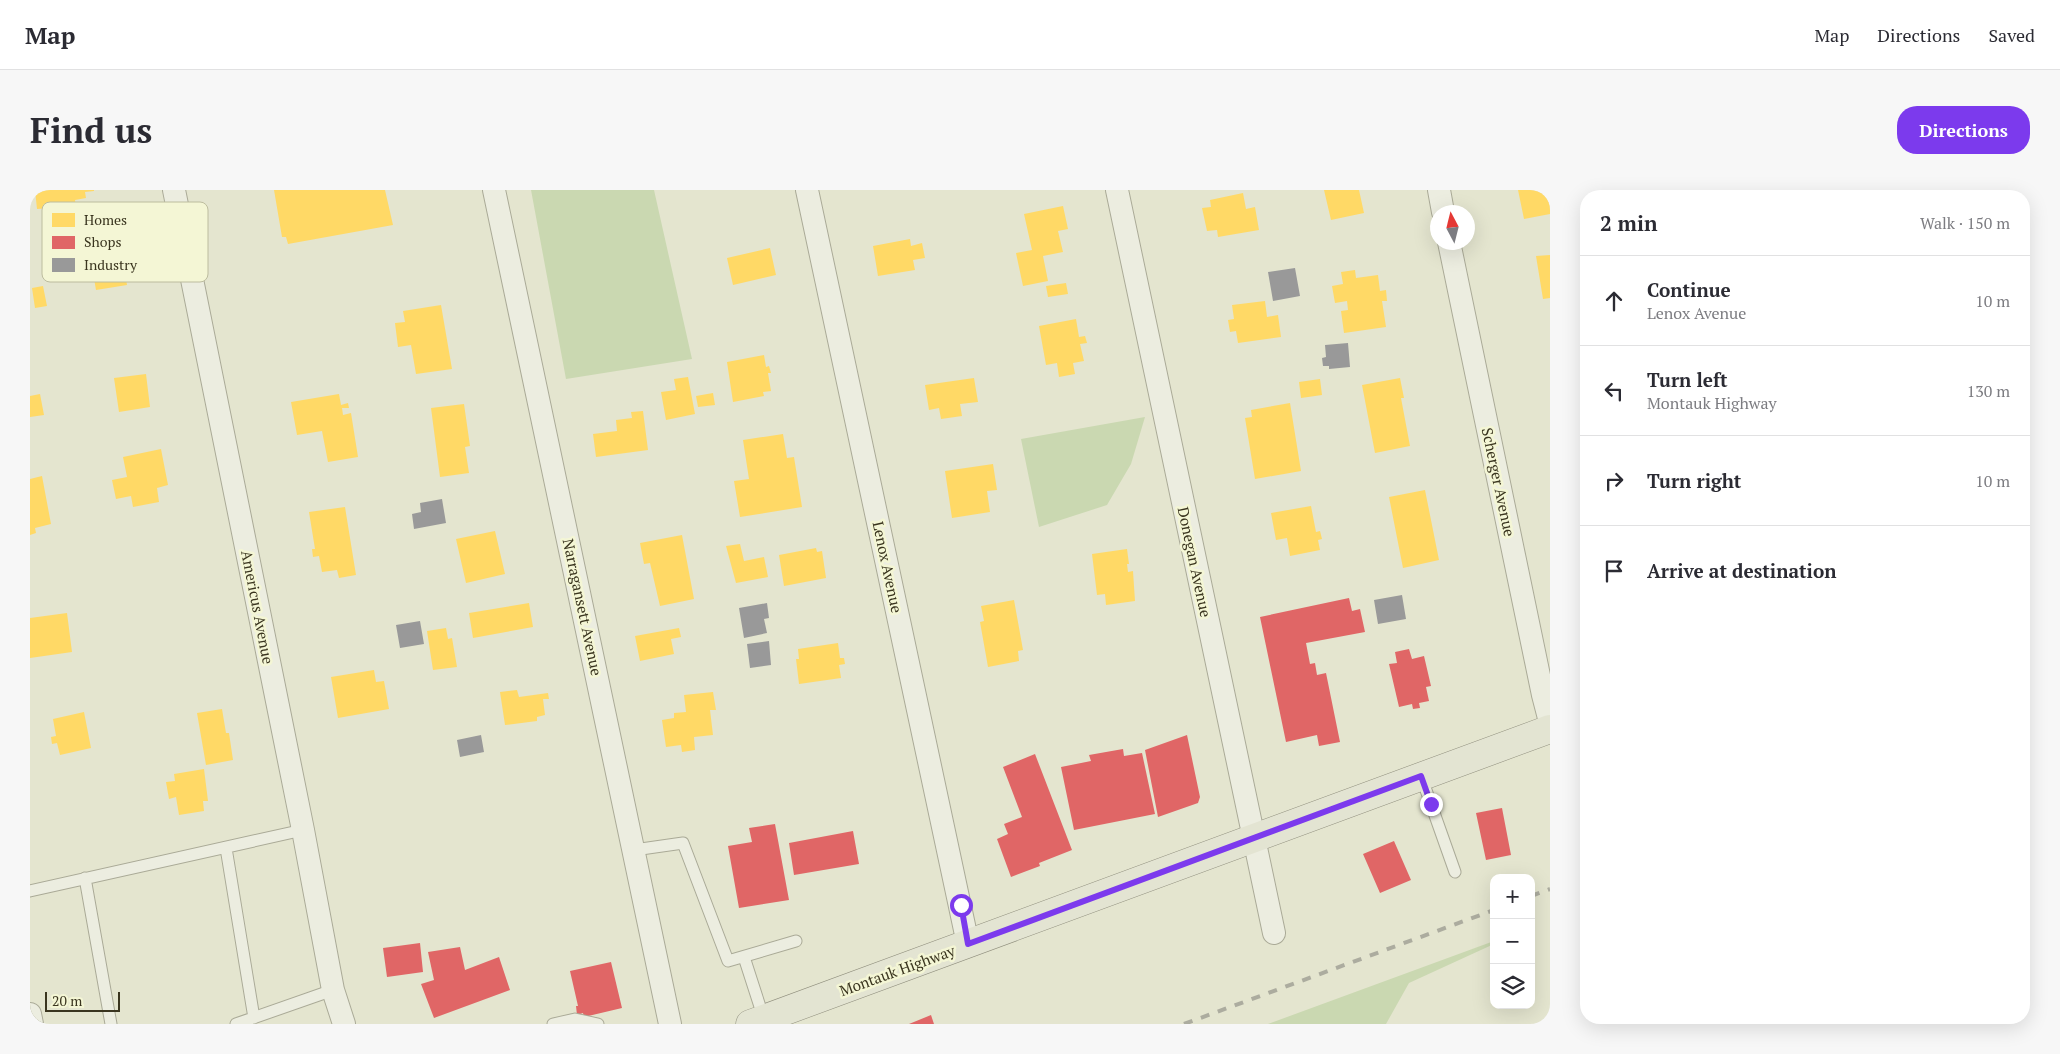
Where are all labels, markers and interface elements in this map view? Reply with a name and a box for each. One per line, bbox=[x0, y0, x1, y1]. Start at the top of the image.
text: Map bbox=[25, 19, 75, 51]
text: Map bbox=[1814, 23, 1849, 47]
text: Directions bbox=[1877, 23, 1960, 47]
text: Saved bbox=[1988, 23, 2035, 47]
button: Directions bbox=[1897, 106, 2030, 154]
text: Find us bbox=[30, 107, 152, 153]
legend bbox=[42, 202, 208, 282]
north arrow bbox=[1430, 205, 1475, 250]
text: 2 min bbox=[1600, 209, 1657, 237]
text: Homes bbox=[84, 210, 127, 229]
text: Walk · 150 m bbox=[1920, 212, 2010, 234]
text: Shops bbox=[84, 232, 121, 251]
text: Industry bbox=[84, 255, 138, 274]
text: Continue bbox=[1647, 277, 1731, 302]
icon: ahead bbox=[1600, 287, 1628, 315]
text: 10 m bbox=[1975, 290, 2010, 312]
text: Lenox Avenue bbox=[1647, 302, 1746, 324]
text: Turn left bbox=[1647, 367, 1728, 392]
icon: left bbox=[1600, 377, 1628, 405]
text: 130 m bbox=[1967, 380, 2010, 402]
text: Montauk Highway bbox=[1647, 392, 1777, 414]
street label: Scherger Avenue bbox=[1478, 426, 1520, 538]
icon: right bbox=[1600, 467, 1628, 495]
text: Turn right bbox=[1647, 468, 1741, 493]
text: 10 m bbox=[1975, 470, 2010, 492]
street label: Donegan Avenue bbox=[1174, 505, 1216, 619]
street label: Lenox Avenue bbox=[869, 519, 907, 615]
street label: Narragansett Avenue bbox=[559, 537, 607, 677]
street label: Americus Avenue bbox=[237, 548, 279, 666]
icon: arrive bbox=[1600, 557, 1628, 585]
text: Arrive at destination bbox=[1647, 558, 1836, 583]
route end bbox=[1420, 793, 1443, 816]
map controls bbox=[1490, 874, 1535, 1009]
button: + bbox=[1490, 874, 1535, 919]
route start bbox=[950, 894, 973, 917]
button: − bbox=[1490, 919, 1535, 964]
street label: Montauk Highway bbox=[836, 940, 958, 1000]
button: layers bbox=[1490, 964, 1535, 1009]
scale bar bbox=[45, 989, 120, 1012]
text: 20 m bbox=[52, 991, 82, 1010]

